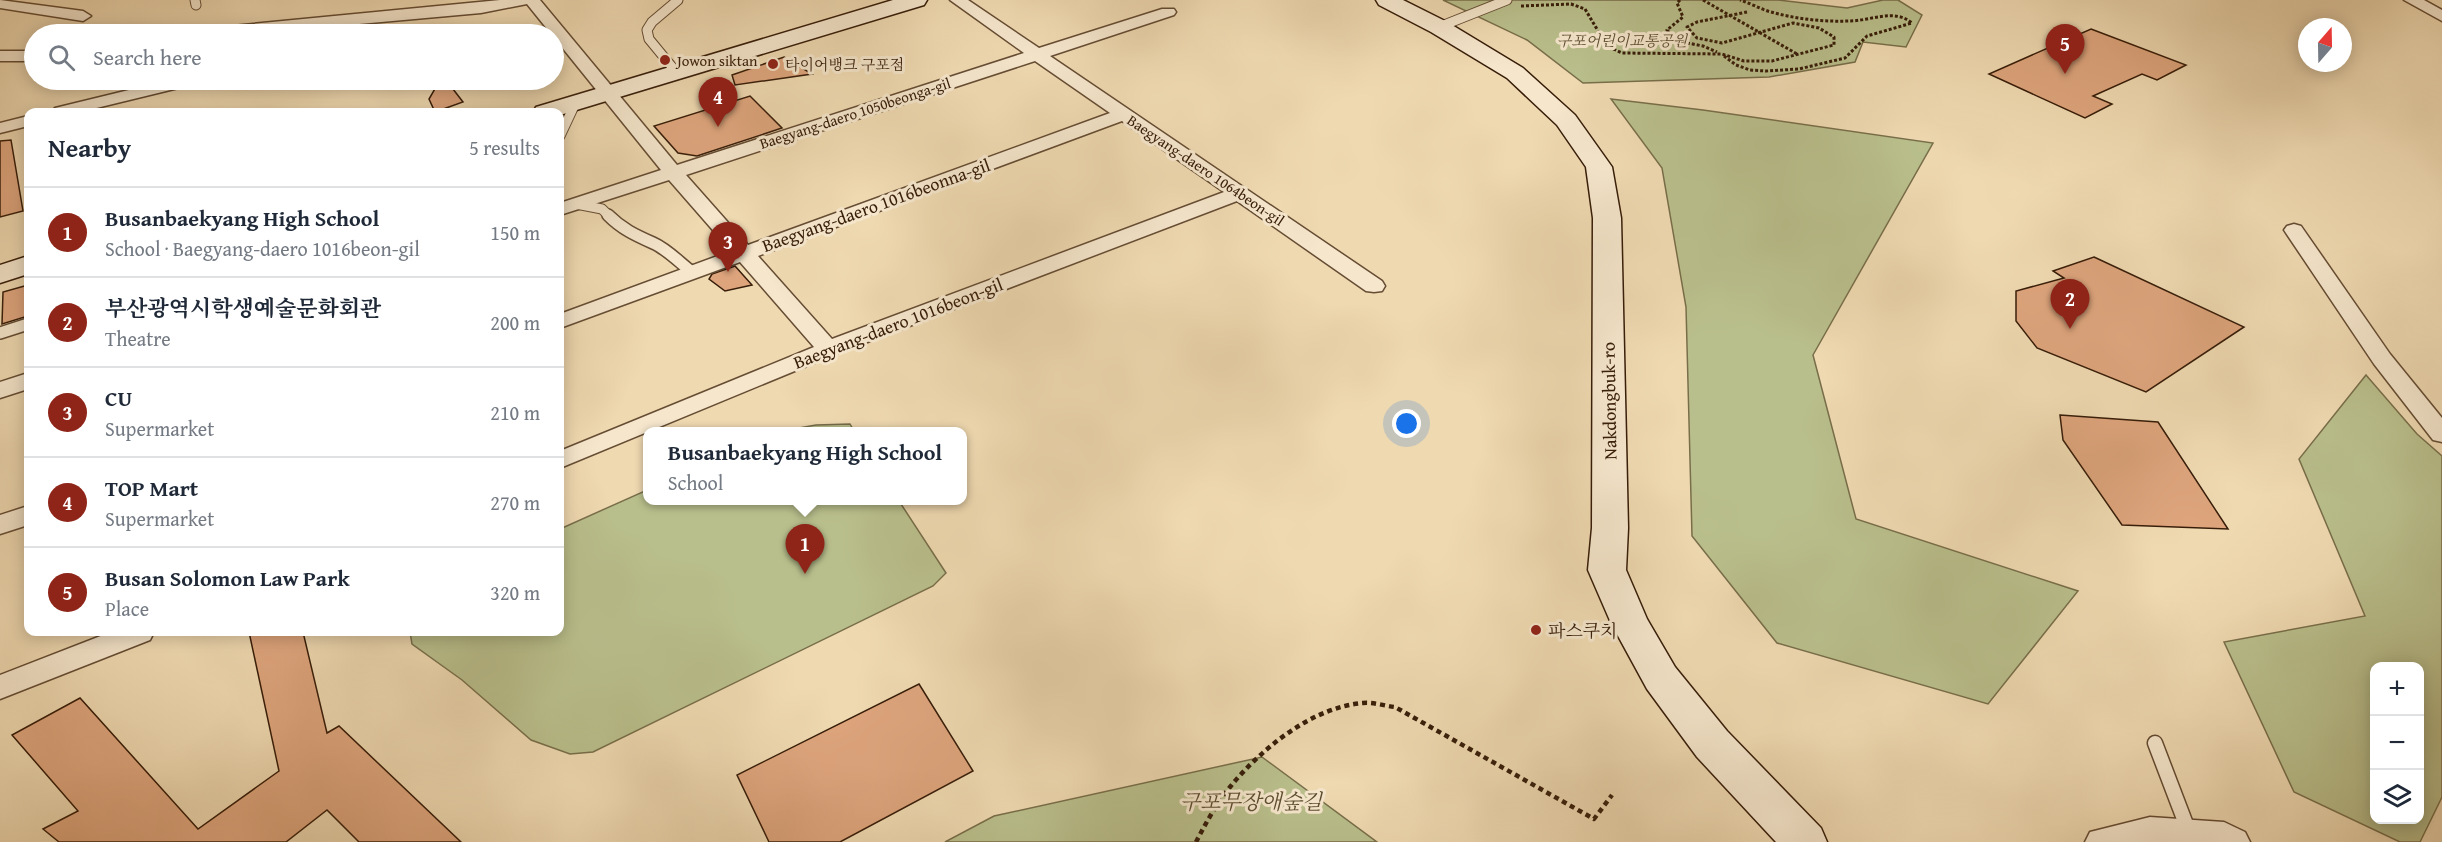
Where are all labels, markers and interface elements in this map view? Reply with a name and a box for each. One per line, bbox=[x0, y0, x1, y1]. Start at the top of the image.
north arrow bbox=[2298, 18, 2352, 72]
search box bbox=[24, 24, 564, 90]
pin: 5 bbox=[2046, 25, 2084, 74]
park label: 구포어린이교통공원 bbox=[1557, 30, 1689, 51]
icon: search bbox=[45, 41, 78, 74]
text: Search here bbox=[93, 41, 202, 73]
place label: Jowon siktan bbox=[675, 50, 758, 71]
marker: Jowon siktan bbox=[658, 53, 672, 67]
place label: 타이어뱅크 구포점 bbox=[785, 54, 904, 75]
marker: 타이어뱅크 구포점 bbox=[766, 57, 780, 71]
street label: Baegyang-daero 1050beonga-gil bbox=[757, 72, 953, 154]
pin: 4 bbox=[698, 78, 738, 127]
street label: Baegyang-daero 1064beon-gil bbox=[1123, 109, 1289, 231]
text: Nearby bbox=[48, 128, 131, 167]
text: 5 results bbox=[469, 133, 540, 162]
street label: Baegyang-daero 1016beonna-gil bbox=[758, 151, 994, 259]
text: Busanbaekyang High School bbox=[105, 202, 379, 234]
text: 1 bbox=[62, 218, 73, 247]
text: 150 m bbox=[490, 218, 540, 247]
pin: 3 bbox=[708, 222, 748, 272]
text: School · Baegyang-daero 1016beon-gil bbox=[105, 234, 420, 263]
street label: Baegyang-daero 1016beon-gil bbox=[789, 271, 1007, 375]
pin: 2 bbox=[2050, 280, 2090, 329]
text: 부산광역시학생예술문화회관 bbox=[105, 292, 381, 324]
text: 2 bbox=[62, 308, 73, 337]
text: 200 m bbox=[490, 308, 540, 337]
text: Theatre bbox=[105, 324, 171, 353]
street label: Nakdongbuk-ro bbox=[1594, 342, 1624, 460]
text: CU bbox=[105, 382, 132, 414]
text: 3 bbox=[62, 398, 73, 427]
text: 210 m bbox=[490, 398, 540, 427]
your location bbox=[1392, 409, 1421, 438]
text: Supermarket bbox=[105, 414, 214, 443]
popup bbox=[643, 427, 967, 505]
text: Busanbaekyang High School bbox=[668, 436, 942, 468]
text: School bbox=[668, 468, 723, 497]
text: TOP Mart bbox=[105, 472, 198, 504]
text: 4 bbox=[62, 488, 73, 517]
text: 270 m bbox=[490, 488, 540, 517]
text: Supermarket bbox=[105, 504, 214, 533]
pin: 1 bbox=[786, 524, 824, 574]
text: Busan Solomon Law Park bbox=[105, 562, 350, 594]
text: 5 bbox=[62, 578, 73, 607]
text: 320 m bbox=[490, 578, 540, 607]
text: Place bbox=[105, 594, 149, 623]
place label: 파스쿠치 bbox=[1548, 617, 1618, 644]
marker: 파스쿠치 bbox=[1529, 623, 1543, 637]
map controls bbox=[2370, 662, 2424, 824]
button: + bbox=[2370, 662, 2424, 716]
button: − bbox=[2370, 716, 2424, 770]
button: layers bbox=[2370, 770, 2424, 824]
park label: 구포무장애숲길 bbox=[1180, 786, 1324, 817]

